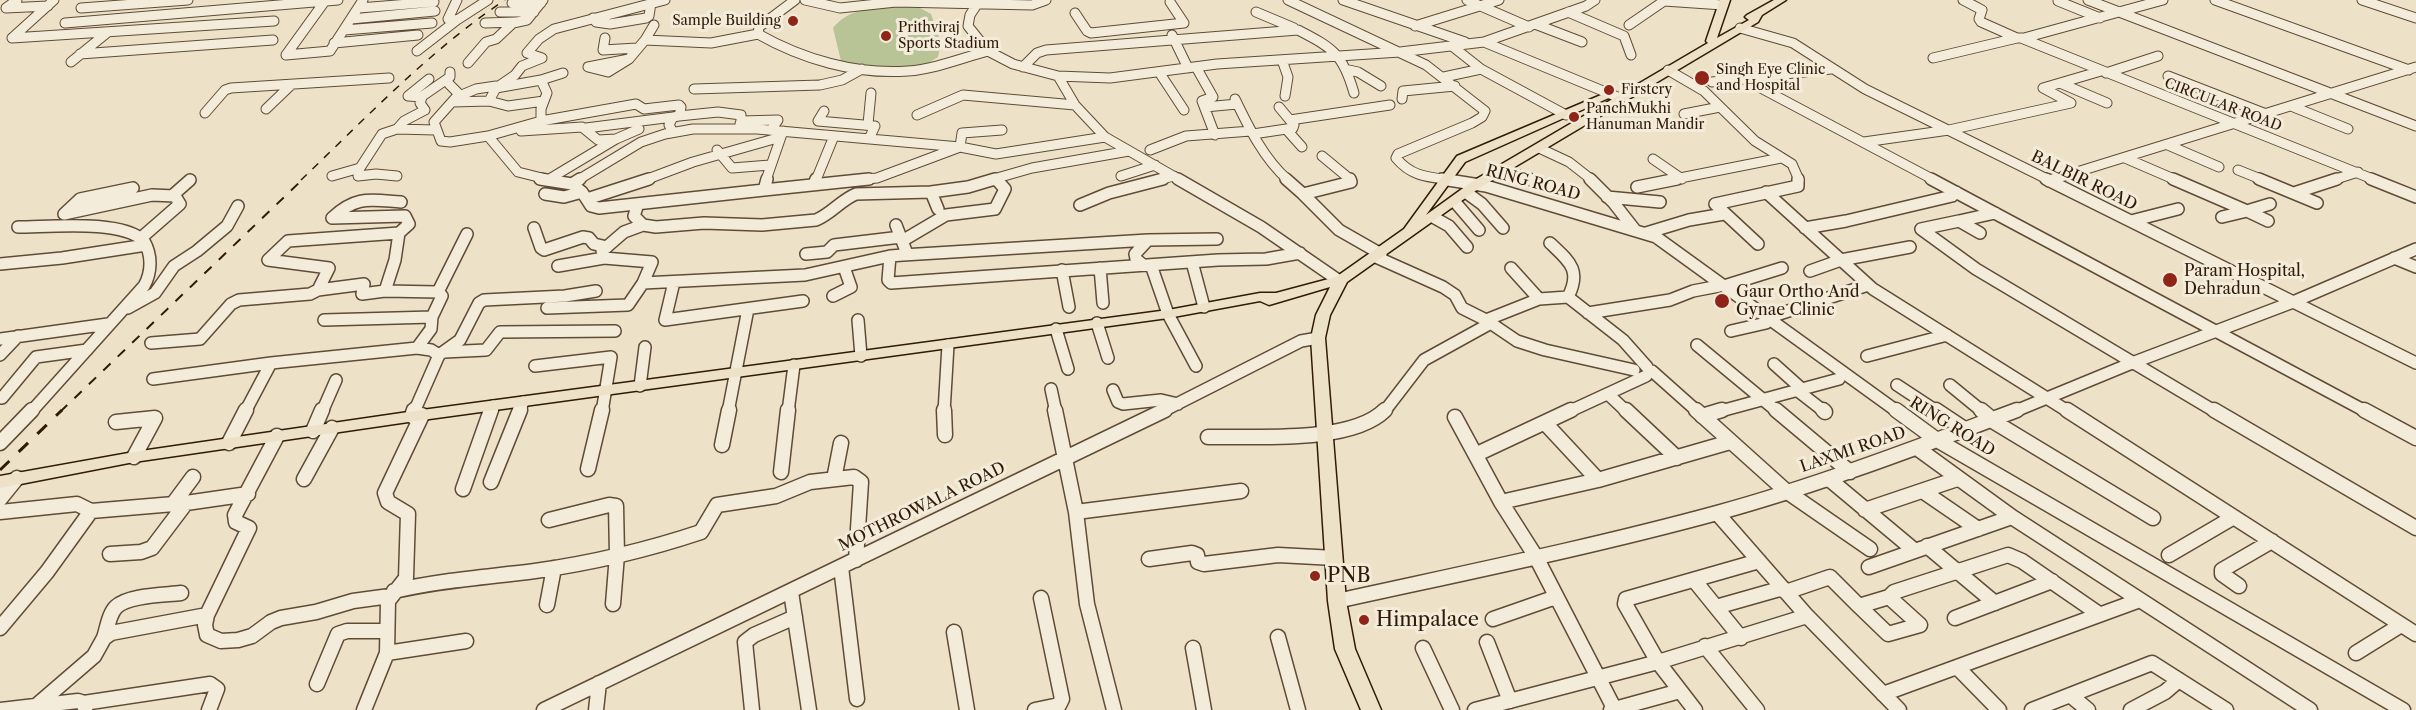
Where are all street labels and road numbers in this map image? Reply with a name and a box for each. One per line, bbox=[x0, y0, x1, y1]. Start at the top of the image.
street label: CIRCULAR ROAD bbox=[2162, 75, 2284, 135]
street label: BALBIR ROAD bbox=[2028, 147, 2140, 215]
street label: RING ROAD bbox=[1484, 161, 1582, 205]
street label: RING ROAD bbox=[1906, 393, 1998, 461]
street label: LAXMI ROAD bbox=[1798, 423, 1908, 477]
street label: MOTHROWALA ROAD bbox=[835, 458, 1009, 556]

